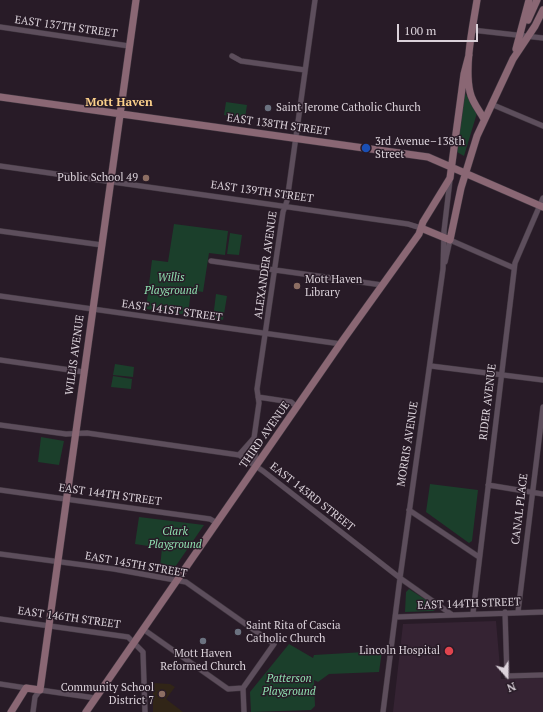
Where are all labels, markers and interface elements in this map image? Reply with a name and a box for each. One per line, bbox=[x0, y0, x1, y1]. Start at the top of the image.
street label: EAST 137TH STREET bbox=[14, 13, 118, 41]
scale bar bbox=[399, 16, 480, 42]
text: 100 m bbox=[404, 23, 436, 38]
district label: Mott Haven bbox=[85, 96, 153, 110]
place label: Saint Jerome Catholic Church bbox=[276, 101, 421, 115]
marker: Saint Jerome Catholic Church bbox=[263, 103, 273, 113]
street label: EAST 138TH STREET bbox=[226, 111, 330, 139]
place label: 3rd Avenue–138th Street bbox=[375, 135, 465, 161]
marker: 3rd Avenue–138th Street bbox=[360, 142, 372, 154]
place label: Public School 49 bbox=[57, 171, 138, 185]
marker: Public School 49 bbox=[141, 173, 151, 183]
street label: EAST 139TH STREET bbox=[210, 178, 314, 206]
street label: ALEXANDER AVENUE bbox=[252, 210, 280, 320]
park label: Willis Playground bbox=[144, 271, 198, 297]
place label: Mott Haven Library bbox=[305, 273, 362, 299]
marker: Mott Haven Library bbox=[292, 281, 302, 291]
street label: EAST 141ST STREET bbox=[121, 297, 223, 325]
street label: WILLIS AVENUE bbox=[63, 314, 87, 396]
street label: RIDER AVENUE bbox=[477, 363, 499, 441]
street label: THIRD AVENUE bbox=[237, 399, 293, 471]
street label: MORRIS AVENUE bbox=[395, 400, 421, 488]
street label: EAST 143RD STREET bbox=[267, 460, 357, 534]
street label: CANAL PLACE bbox=[509, 473, 531, 545]
street label: EAST 144TH STREET bbox=[58, 481, 162, 509]
park label: Clark Playground bbox=[148, 525, 202, 551]
street label: EAST 145TH STREET bbox=[84, 549, 188, 581]
street label: EAST 144TH STREET bbox=[417, 596, 521, 612]
street label: EAST 146TH STREET bbox=[17, 604, 121, 632]
place label: Saint Rita of Cascia Catholic Church bbox=[246, 619, 341, 645]
marker: Saint Rita of Cascia Catholic Church bbox=[233, 627, 243, 637]
marker: Mott Haven Reformed Church bbox=[198, 636, 208, 646]
place label: Lincoln Hospital bbox=[359, 644, 440, 658]
marker: Lincoln Hospital bbox=[443, 645, 455, 657]
place label: Mott Haven Reformed Church bbox=[160, 647, 246, 673]
north arrow bbox=[487, 656, 527, 696]
park label: Patterson Playground bbox=[262, 672, 316, 698]
text: N bbox=[505, 679, 518, 695]
place label: Community School District 7 bbox=[61, 681, 154, 707]
marker: Community School District 7 bbox=[157, 689, 167, 699]

